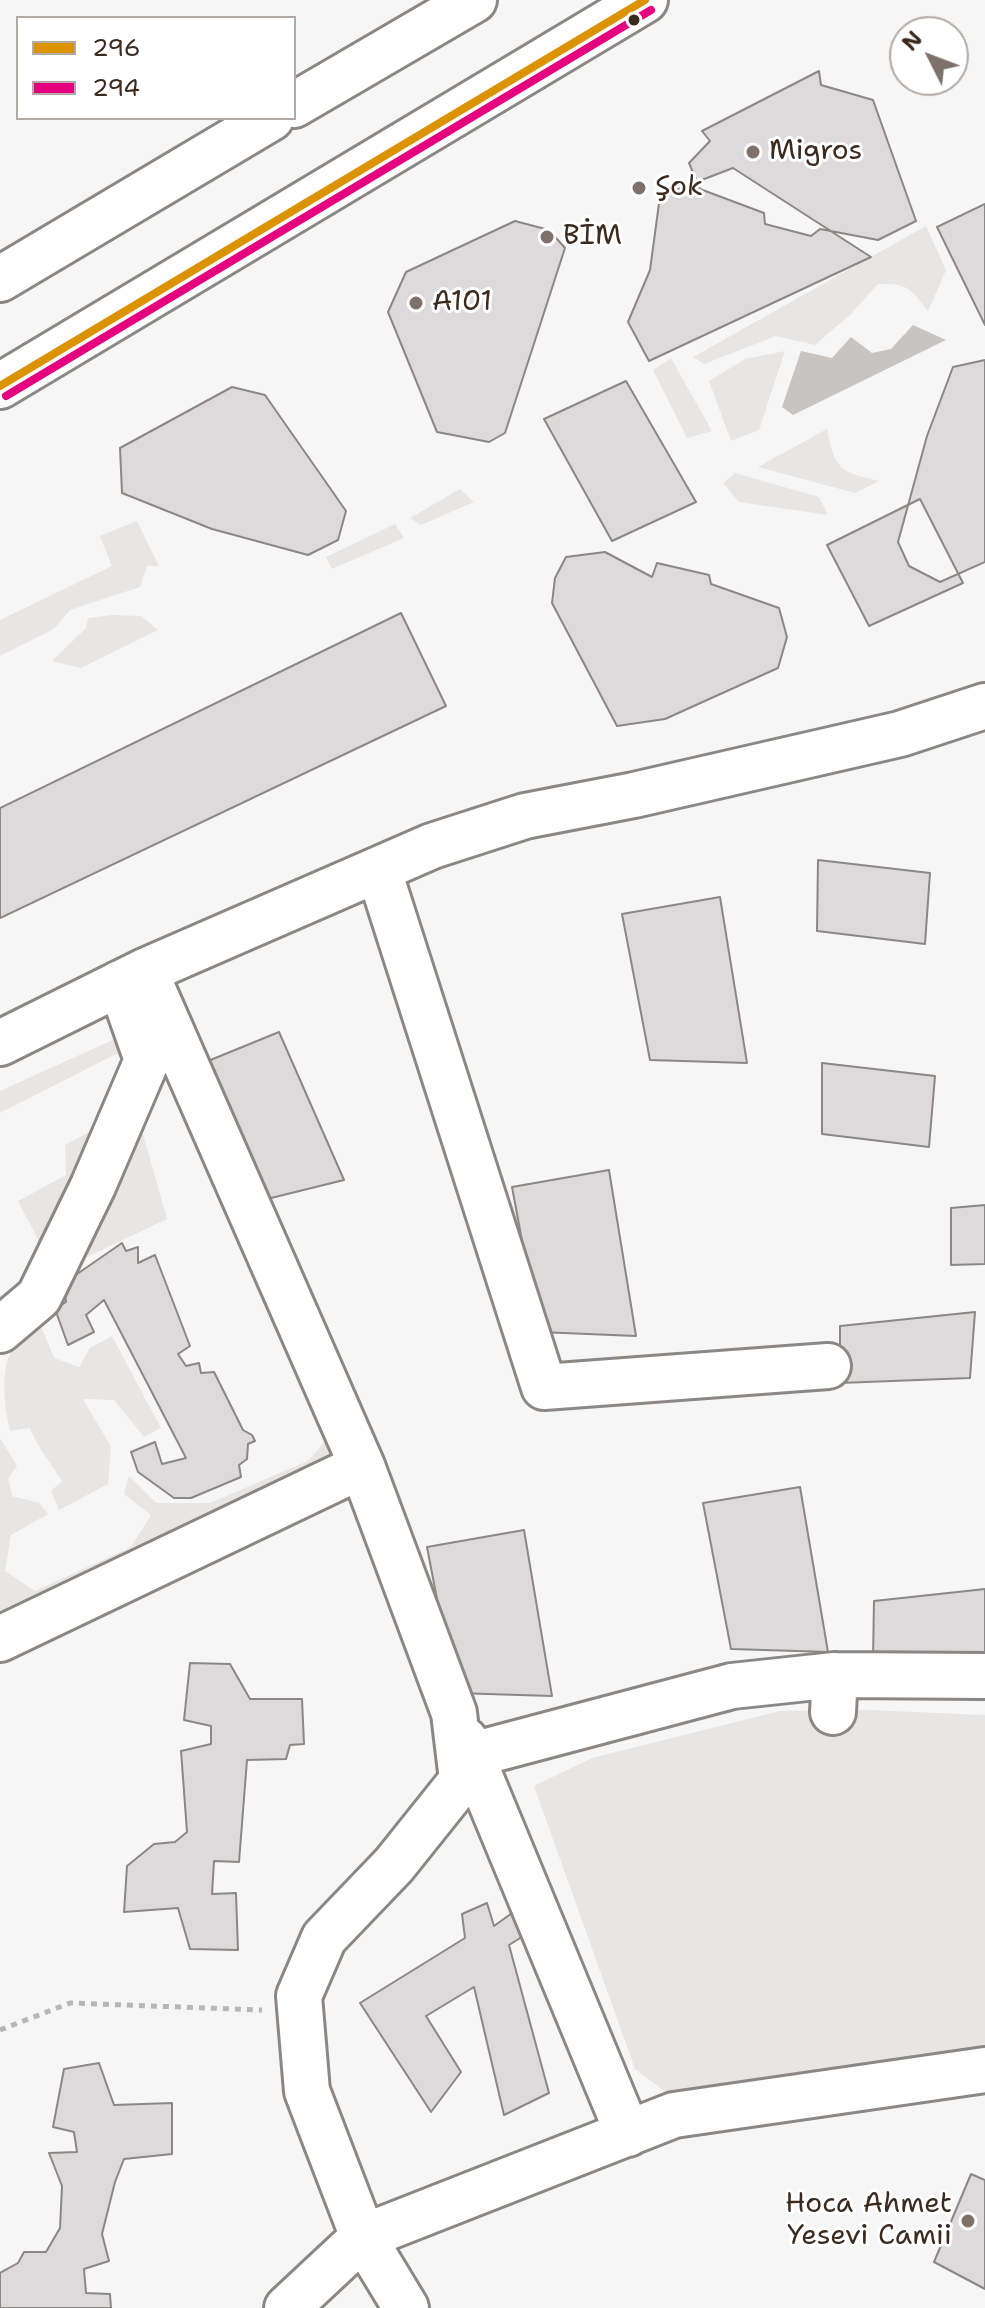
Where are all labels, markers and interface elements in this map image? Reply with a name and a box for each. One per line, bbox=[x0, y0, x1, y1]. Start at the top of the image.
unlabelled marker bbox=[626, 12, 642, 28]
legend bbox=[16, 16, 296, 120]
north arrow bbox=[889, 16, 969, 96]
text: N bbox=[896, 25, 929, 57]
text: 296 bbox=[92, 32, 141, 64]
text: 294 bbox=[92, 72, 140, 104]
place label: Migros bbox=[769, 135, 862, 169]
marker: Migros bbox=[744, 143, 762, 161]
place label: Şok bbox=[655, 171, 703, 205]
marker: Şok bbox=[630, 179, 648, 197]
place label: BİM bbox=[563, 220, 622, 254]
marker: BİM bbox=[538, 228, 556, 246]
place label: A101 bbox=[432, 286, 492, 320]
marker: A101 bbox=[407, 294, 425, 312]
place label: Hoca Ahmet Yesevi Camii bbox=[785, 2188, 952, 2254]
marker: Hoca Ahmet Yesevi Camii bbox=[959, 2212, 977, 2230]

